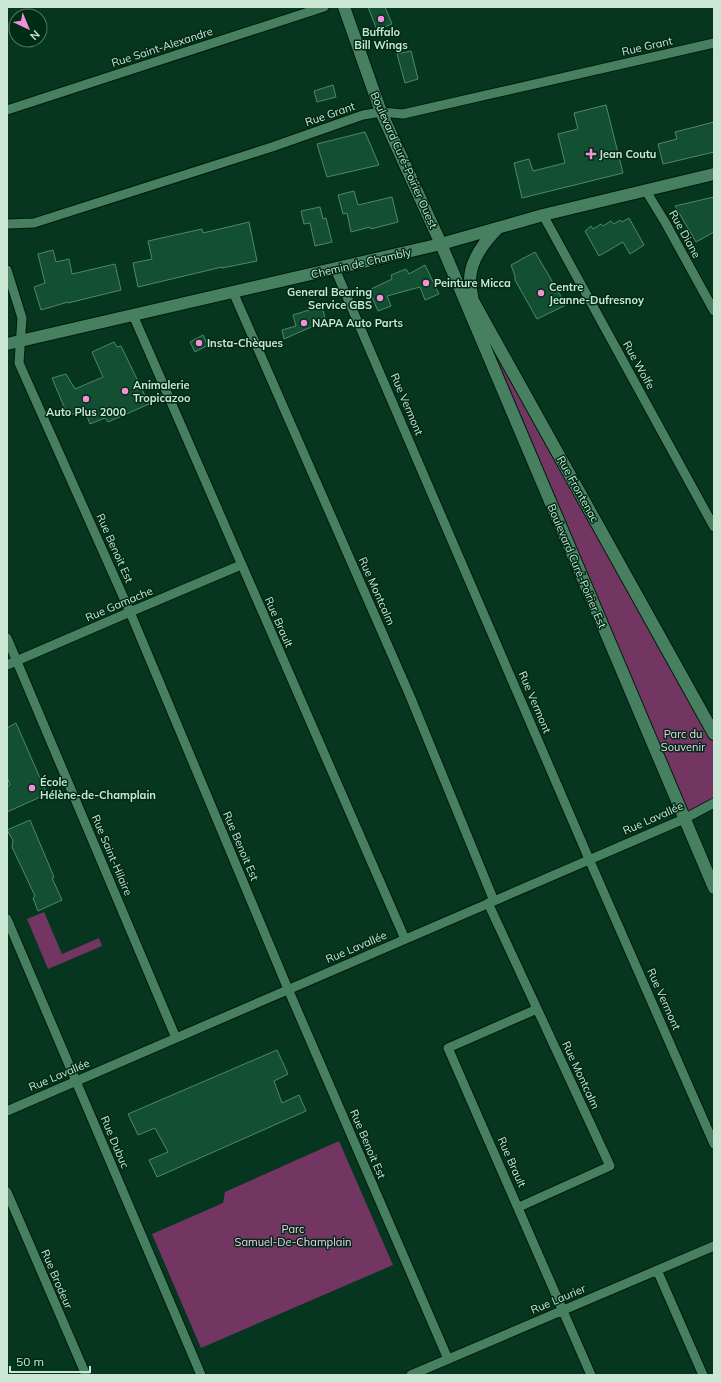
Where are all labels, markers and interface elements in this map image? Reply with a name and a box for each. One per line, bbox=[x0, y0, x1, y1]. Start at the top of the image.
north arrow bbox=[8, 8, 48, 48]
marker: Buffalo Bill Wings bbox=[376, 14, 386, 24]
street label: Rue Saint-Alexandre bbox=[110, 24, 214, 70]
place label: Buffalo Bill Wings bbox=[354, 25, 408, 52]
text: N bbox=[27, 27, 43, 43]
street label: Rue Grant bbox=[620, 33, 674, 59]
street label: Boulevard Curé-Poirier Ouest bbox=[367, 89, 441, 231]
street label: Rue Grant bbox=[303, 99, 357, 129]
place label: Jean Coutu bbox=[599, 147, 656, 161]
marker: Jean Coutu bbox=[586, 149, 596, 159]
street label: Rue Diane bbox=[666, 208, 704, 260]
street label: Chemin de Chambly bbox=[310, 245, 413, 281]
place label: Peinture Micca bbox=[434, 276, 511, 290]
marker: Peinture Micca bbox=[421, 278, 431, 288]
place label: Centre Jeanne-Dufresnoy bbox=[549, 280, 644, 307]
place label: General Bearing Service GBS bbox=[287, 285, 372, 312]
marker: Centre Jeanne-Dufresnoy bbox=[536, 288, 546, 298]
marker: General Bearing Service GBS bbox=[375, 293, 385, 303]
place label: NAPA Auto Parts bbox=[312, 316, 403, 330]
marker: NAPA Auto Parts bbox=[299, 318, 309, 328]
place label: Insta-Chèques bbox=[207, 336, 284, 350]
marker: Insta-Chèques bbox=[194, 338, 204, 348]
street label: Rue Wolfe bbox=[620, 338, 658, 392]
street label: Rue Vermont bbox=[388, 371, 426, 437]
place label: Animalerie Tropicazoo bbox=[133, 378, 191, 405]
marker: Animalerie Tropicazoo bbox=[120, 386, 130, 396]
marker: Auto Plus 2000 bbox=[81, 394, 91, 404]
place label: Auto Plus 2000 bbox=[46, 405, 126, 419]
street label: Rue Frontenac bbox=[554, 453, 602, 525]
street label: Boulevard Curé-Poirier Est bbox=[544, 502, 610, 630]
street label: Rue Benoit Est bbox=[94, 511, 136, 585]
street label: Rue Montcalm bbox=[356, 555, 398, 627]
street label: Rue Gamache bbox=[83, 584, 155, 624]
street label: Rue Brault bbox=[262, 595, 296, 649]
street label: Rue Vermont bbox=[516, 669, 554, 735]
park label: Parc du Souvenir bbox=[661, 727, 705, 754]
place label: École Hélène-de-Champlain bbox=[40, 775, 156, 802]
marker: École Hélène-de-Champlain bbox=[27, 783, 37, 793]
street label: Rue Lavallée bbox=[621, 798, 686, 838]
street label: Rue Benoit Est bbox=[220, 809, 262, 883]
street label: Rue Saint-Hilaire bbox=[89, 812, 135, 898]
street label: Rue Lavallée bbox=[323, 928, 389, 966]
street label: Rue Vermont bbox=[644, 966, 684, 1032]
street label: Rue Montcalm bbox=[559, 1039, 603, 1111]
street label: Rue Lavallée bbox=[26, 1056, 92, 1094]
street label: Rue Benoit Est bbox=[347, 1107, 389, 1181]
street label: Rue Dubuc bbox=[98, 1114, 133, 1171]
street label: Rue Brault bbox=[495, 1135, 529, 1189]
park label: Parc Samuel-De-Champlain bbox=[235, 1222, 351, 1249]
street label: Rue Brodeur bbox=[38, 1247, 76, 1311]
street label: Rue Laurier bbox=[528, 1281, 588, 1317]
scale bar bbox=[10, 1348, 90, 1374]
text: 50 m bbox=[16, 1354, 44, 1369]

